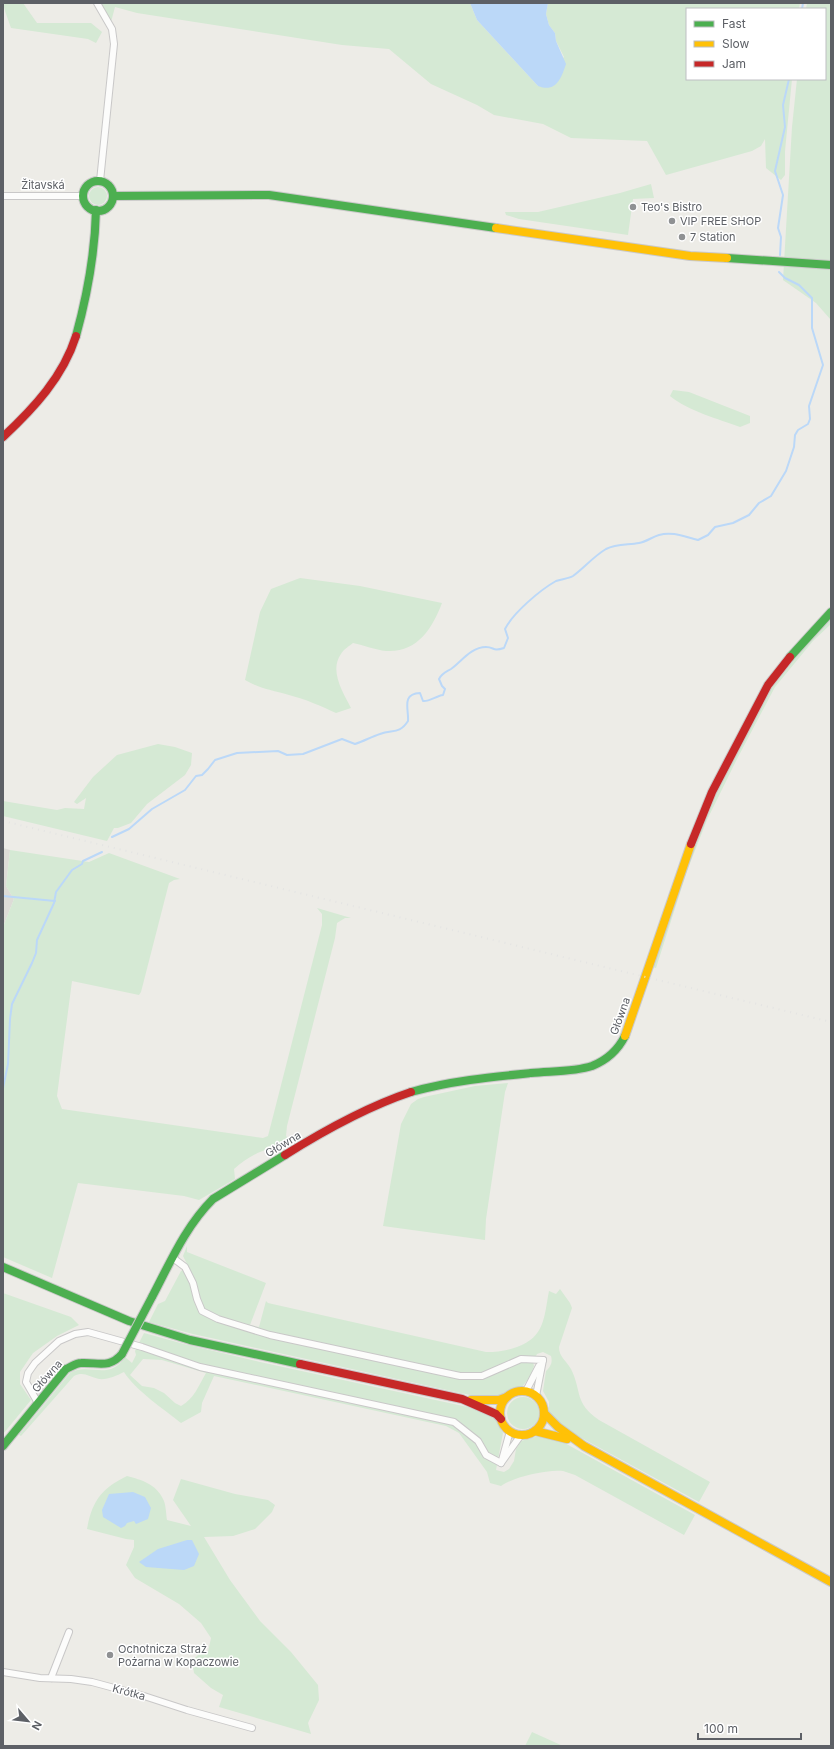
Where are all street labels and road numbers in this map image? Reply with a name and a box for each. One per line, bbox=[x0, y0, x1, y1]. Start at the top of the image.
street label: Žitavská bbox=[21, 178, 65, 192]
street label: Główna bbox=[607, 995, 633, 1037]
street label: Główna bbox=[263, 1128, 303, 1160]
street label: Główna bbox=[29, 1357, 65, 1395]
street label: Krótka bbox=[111, 1681, 147, 1703]

